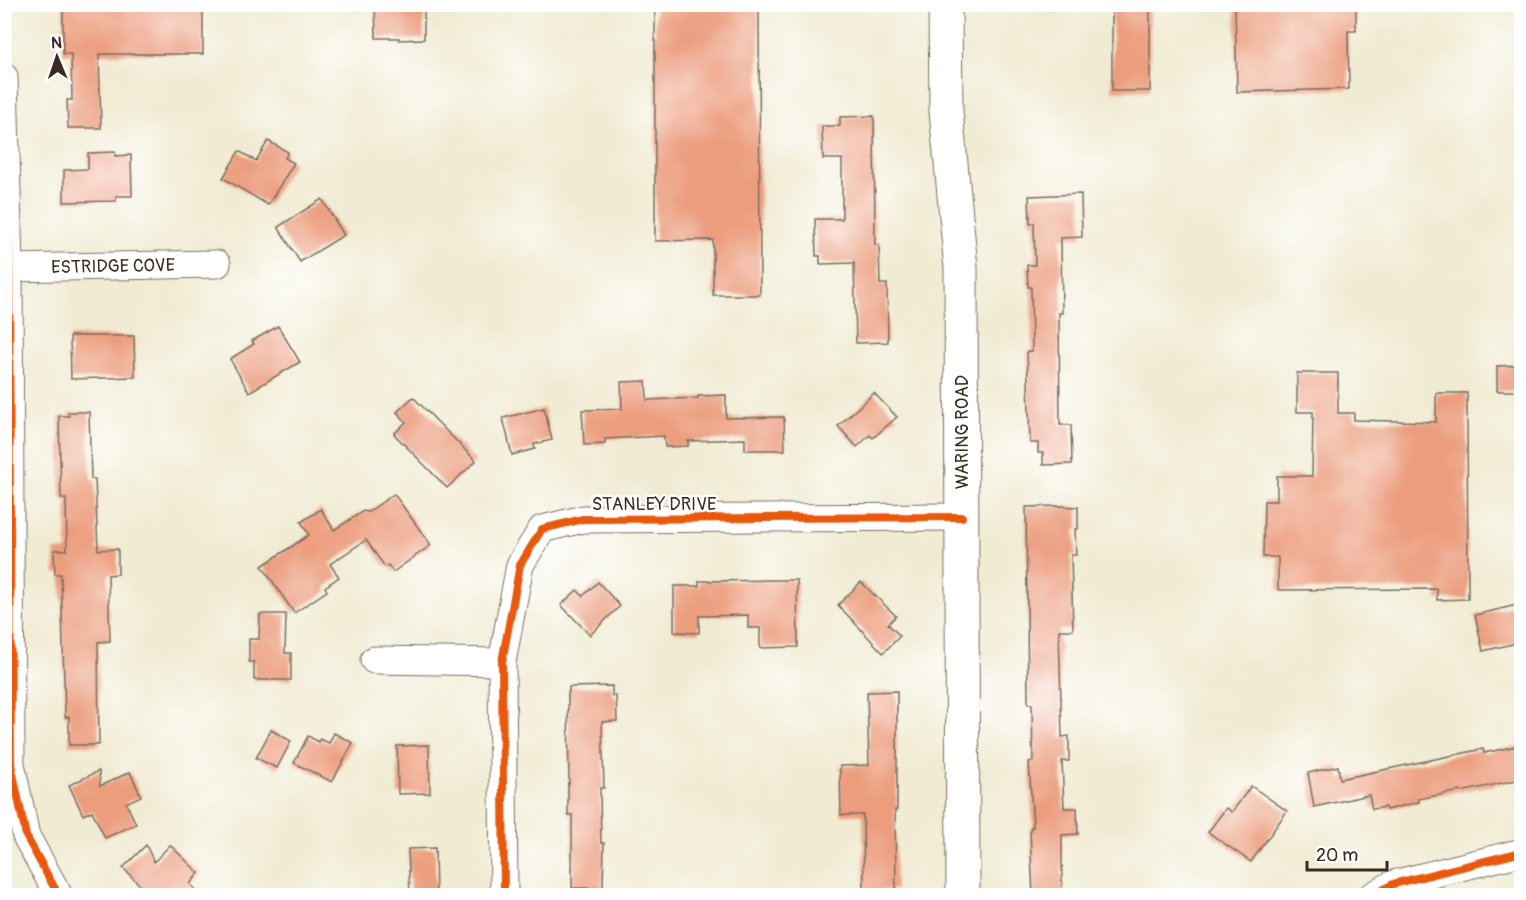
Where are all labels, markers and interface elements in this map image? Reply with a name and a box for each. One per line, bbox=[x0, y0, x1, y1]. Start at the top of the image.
north arrow bbox=[27, 27, 87, 87]
text: N bbox=[51, 33, 62, 53]
street label: ESTRIDGE COVE bbox=[51, 254, 175, 279]
street label: WARING ROAD bbox=[951, 375, 974, 489]
street label: STANLEY DRIVE bbox=[592, 493, 716, 516]
scale bar bbox=[1307, 834, 1386, 872]
text: 20 m bbox=[1316, 844, 1358, 867]

